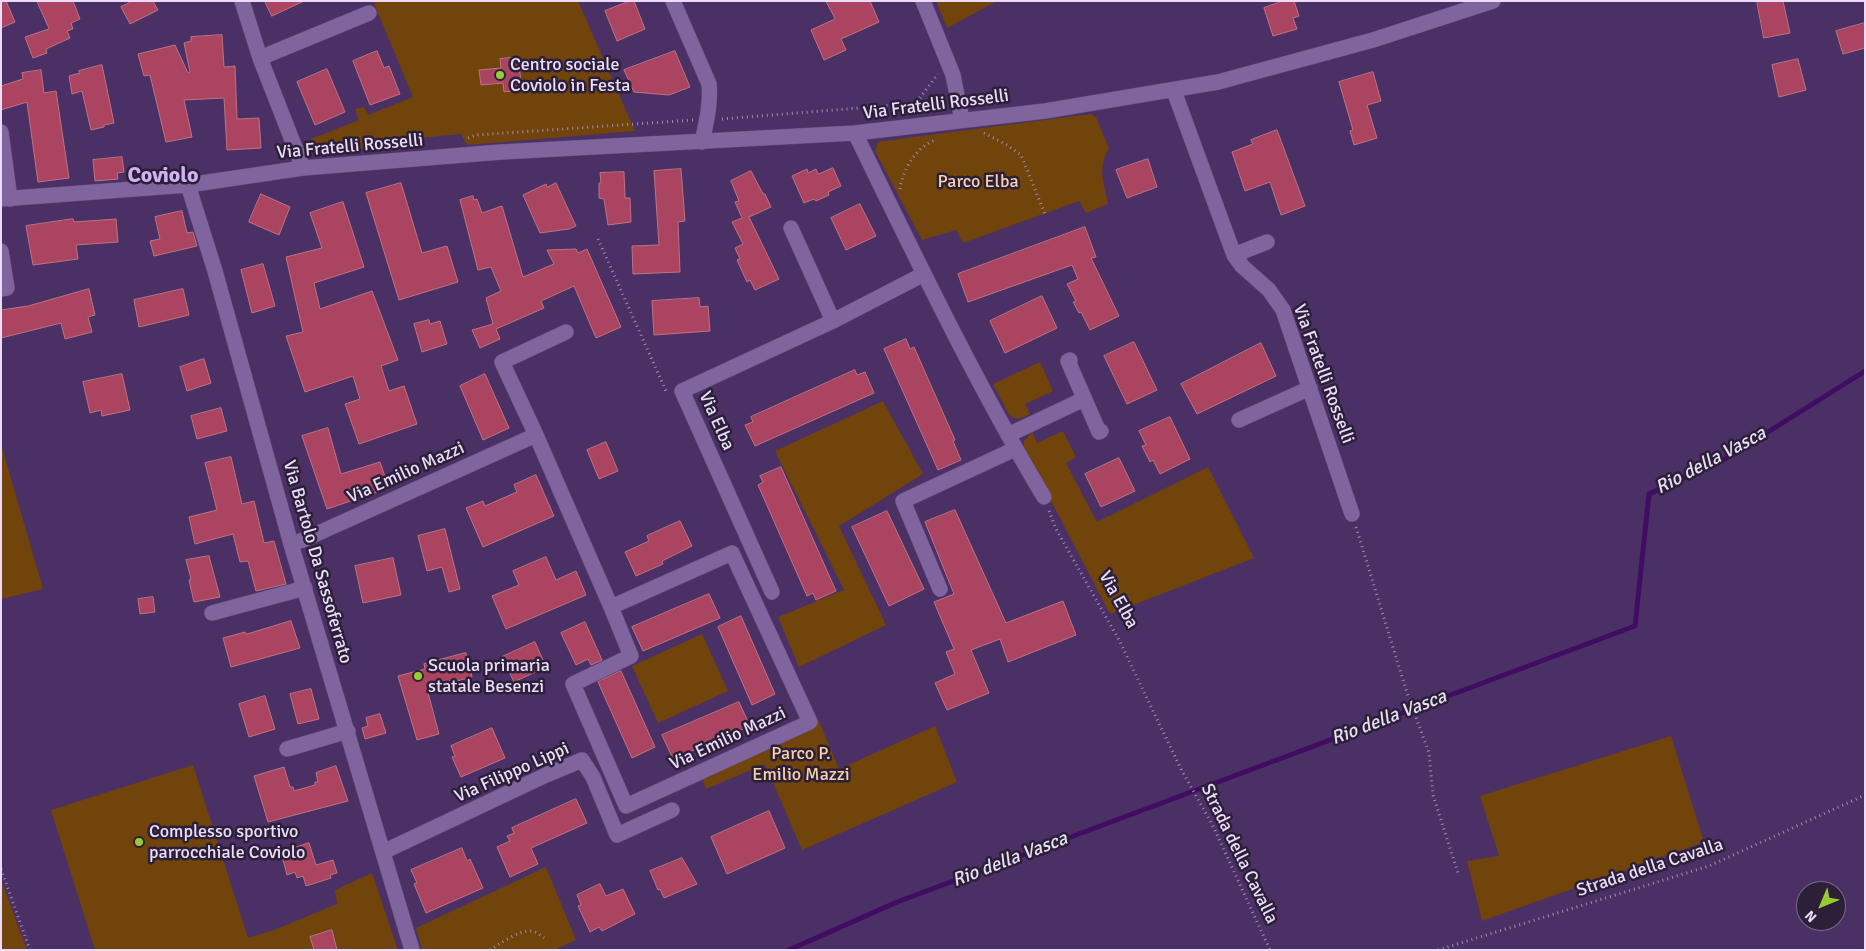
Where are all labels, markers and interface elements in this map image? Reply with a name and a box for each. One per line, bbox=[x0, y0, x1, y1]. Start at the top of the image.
place label: Centro sociale Coviolo in Festa bbox=[510, 54, 630, 96]
marker: Centro sociale Coviolo in Festa bbox=[494, 69, 506, 81]
street label: Via Fratelli Rosselli bbox=[862, 85, 1010, 125]
street label: Via Fratelli Rosselli bbox=[276, 130, 424, 164]
district label: Coviolo bbox=[128, 163, 198, 189]
park label: Parco Elba bbox=[937, 171, 1019, 193]
street label: Via Fratelli Rosselli bbox=[1288, 301, 1358, 447]
street label: Via Elba bbox=[693, 388, 739, 454]
water label: Rio della Vasca bbox=[1652, 422, 1770, 500]
street label: Via Emilio Mazzi bbox=[344, 438, 468, 508]
street label: Via Bartolo Da Sassoferrato bbox=[278, 458, 356, 666]
street label: Via Elba bbox=[1093, 567, 1143, 633]
place label: Scuola primaria statale Besenzi bbox=[428, 655, 550, 698]
marker: Scuola primaria statale Besenzi bbox=[412, 670, 424, 682]
water label: Rio della Vasca bbox=[1328, 686, 1450, 750]
street label: Via Emilio Mazzi bbox=[666, 703, 790, 775]
street label: Via Filippo Lippi bbox=[451, 738, 573, 808]
park label: Parco P. Emilio Mazzi bbox=[752, 743, 850, 786]
street label: Strada della Cavalla bbox=[1196, 781, 1282, 927]
place label: Complesso sportivo parrocchiale Coviolo bbox=[149, 821, 305, 864]
water label: Rio della Vasca bbox=[949, 828, 1071, 892]
street label: Strada della Cavalla bbox=[1574, 834, 1726, 902]
marker: Complesso sportivo parrocchiale Coviolo bbox=[133, 836, 145, 848]
north arrow bbox=[1796, 881, 1846, 931]
text: N bbox=[1801, 907, 1820, 926]

